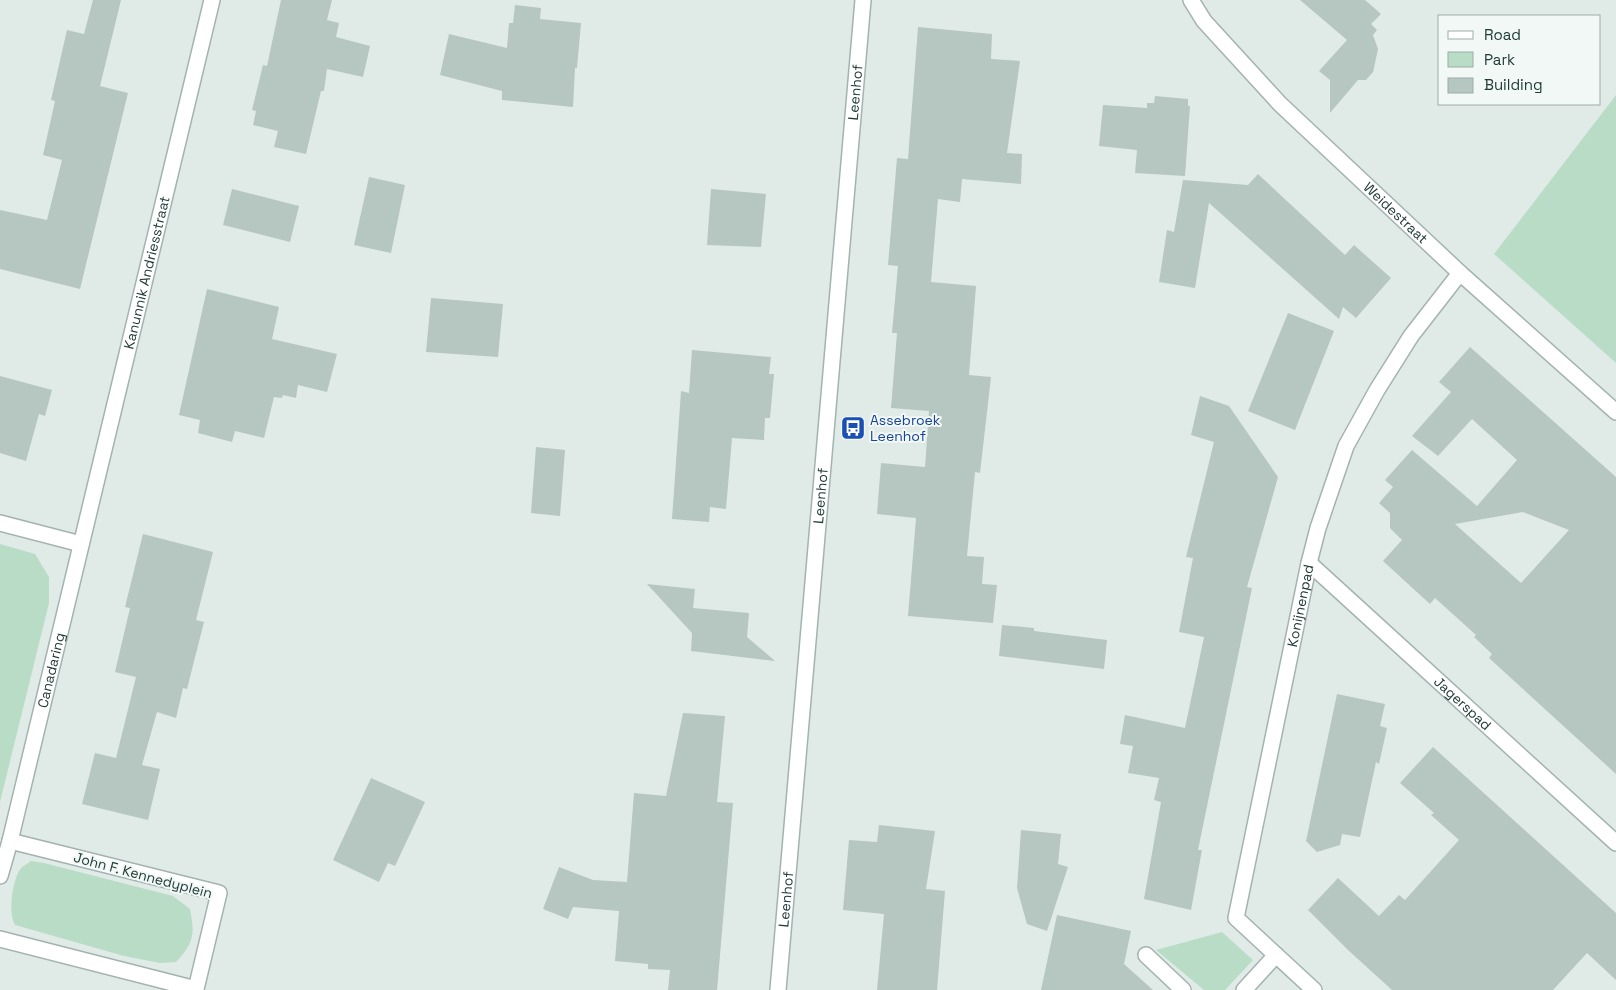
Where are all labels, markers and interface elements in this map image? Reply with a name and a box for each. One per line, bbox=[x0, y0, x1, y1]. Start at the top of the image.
legend bbox=[1438, 15, 1601, 105]
text: Road bbox=[1484, 25, 1521, 44]
text: Park bbox=[1484, 50, 1515, 69]
street label: Leenhof bbox=[844, 64, 866, 121]
text: Building bbox=[1484, 75, 1543, 94]
street label: Weidestraat bbox=[1360, 178, 1432, 247]
street label: Kanunnik Andriesstraat bbox=[119, 194, 174, 351]
place label: Assebroek Leenhof bbox=[870, 411, 941, 445]
bus stop icon: Assebroek Leenhof bbox=[840, 415, 866, 441]
street label: Leenhof bbox=[809, 467, 832, 524]
street label: Konijnenpad bbox=[1283, 563, 1317, 649]
street label: Canadaring bbox=[33, 631, 69, 710]
street label: Jagerspad bbox=[1430, 672, 1495, 734]
street label: John F. Kennedyplein bbox=[72, 848, 214, 902]
street label: Leenhof bbox=[774, 871, 797, 928]

